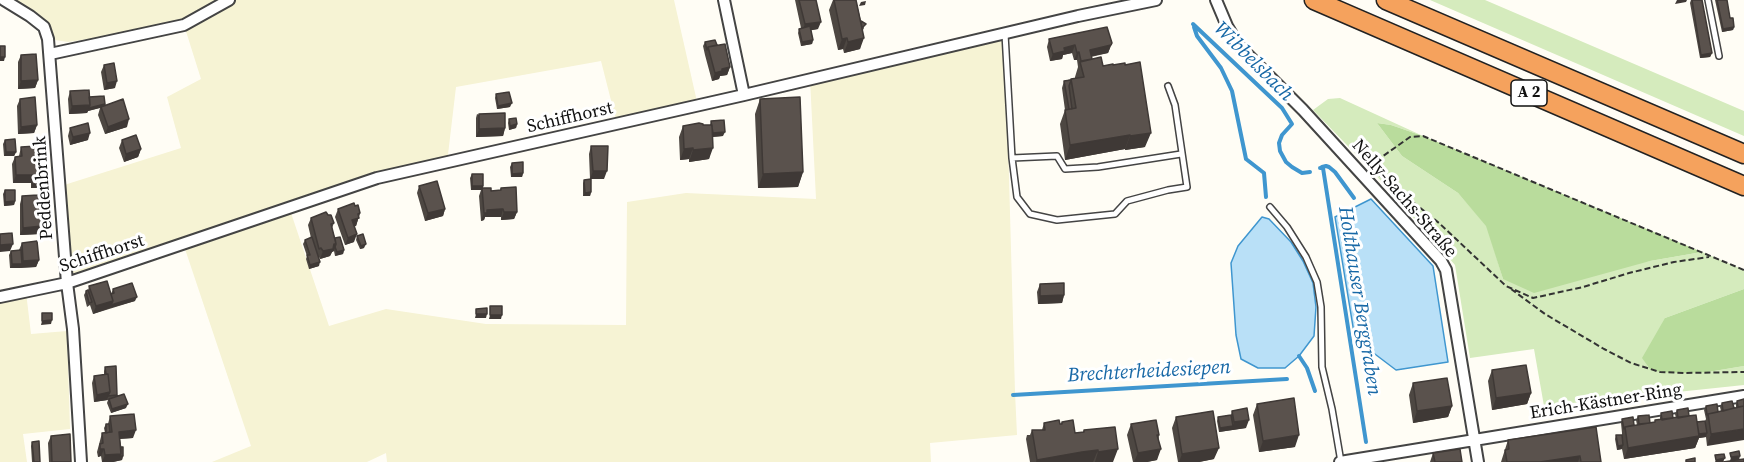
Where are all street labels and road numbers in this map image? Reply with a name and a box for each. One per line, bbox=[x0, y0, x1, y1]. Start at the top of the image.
road number: A 2 bbox=[1511, 80, 1547, 106]
street label: Schiffhorst bbox=[525, 98, 615, 138]
street label: Peddenbrink bbox=[30, 135, 58, 241]
street label: Nelly-Sachs-Straße bbox=[1347, 135, 1461, 263]
street label: Schiffhorst bbox=[57, 230, 147, 278]
street label: Erich-Kästner-Ring bbox=[1528, 379, 1684, 425]

